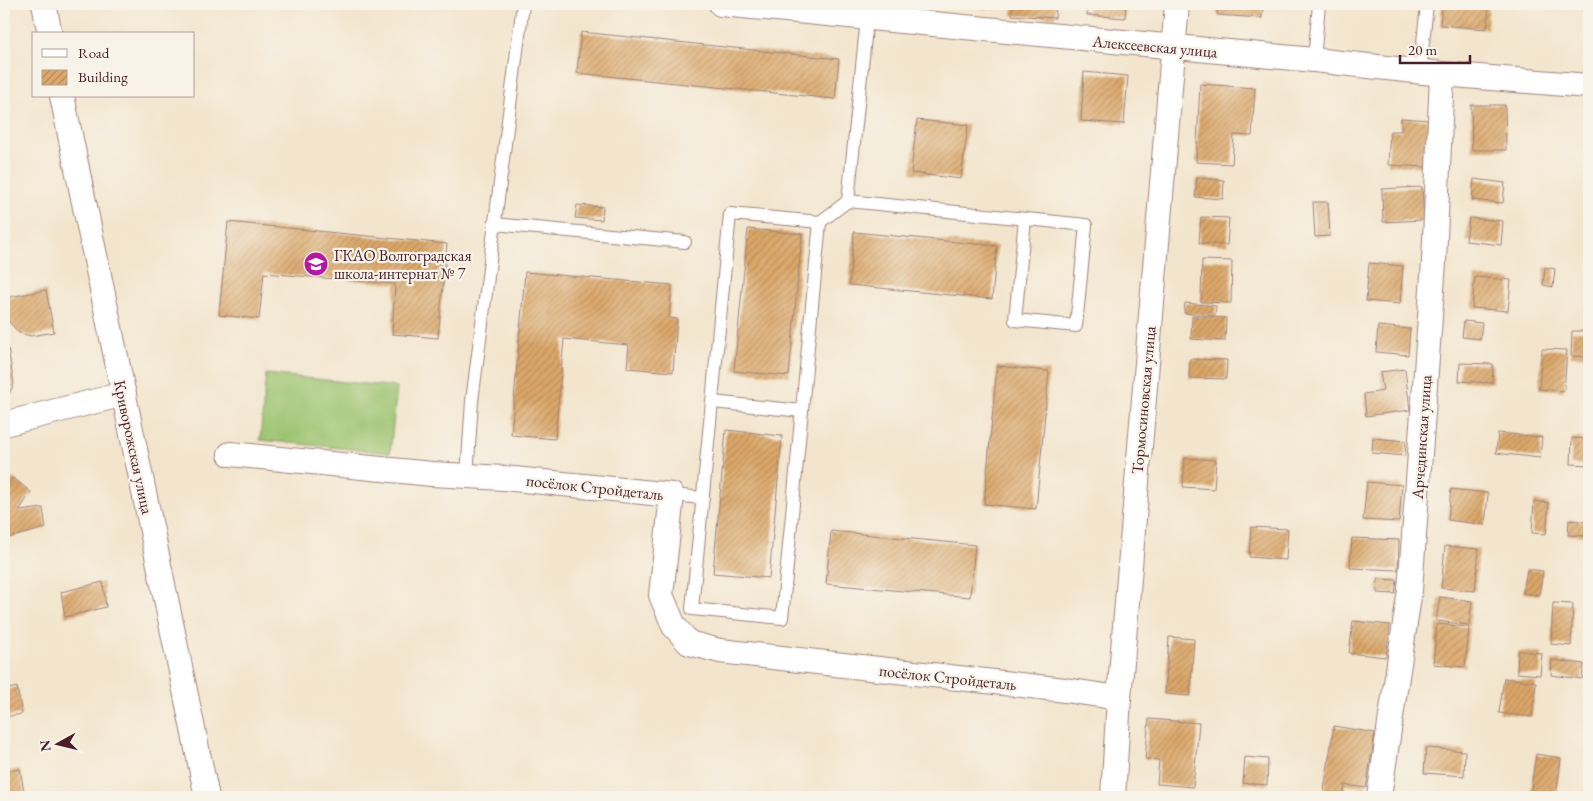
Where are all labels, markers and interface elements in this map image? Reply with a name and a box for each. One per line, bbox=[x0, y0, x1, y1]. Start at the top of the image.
street label: Алексеевская улица bbox=[1091, 30, 1219, 62]
legend bbox=[32, 32, 195, 98]
scale bar bbox=[1400, 32, 1470, 64]
text: 20 m bbox=[1408, 40, 1437, 59]
text: Road bbox=[78, 43, 110, 62]
text: Building bbox=[78, 67, 128, 86]
place label: ГКАО Волгоградская школа-интернат № 7 bbox=[334, 245, 472, 284]
school or university icon: ГКАО Волгоградская школа-интернат № 7 bbox=[303, 251, 329, 277]
street label: Тормосиновская улица bbox=[1127, 325, 1160, 475]
street label: Арчединская улица bbox=[1407, 374, 1436, 501]
street label: Криворожская улица bbox=[109, 378, 158, 517]
street label: посёлок Стройдеталь bbox=[525, 470, 665, 505]
street label: посёлок Стройдеталь bbox=[878, 660, 1018, 695]
north arrow bbox=[32, 718, 82, 768]
text: N bbox=[35, 738, 55, 753]

